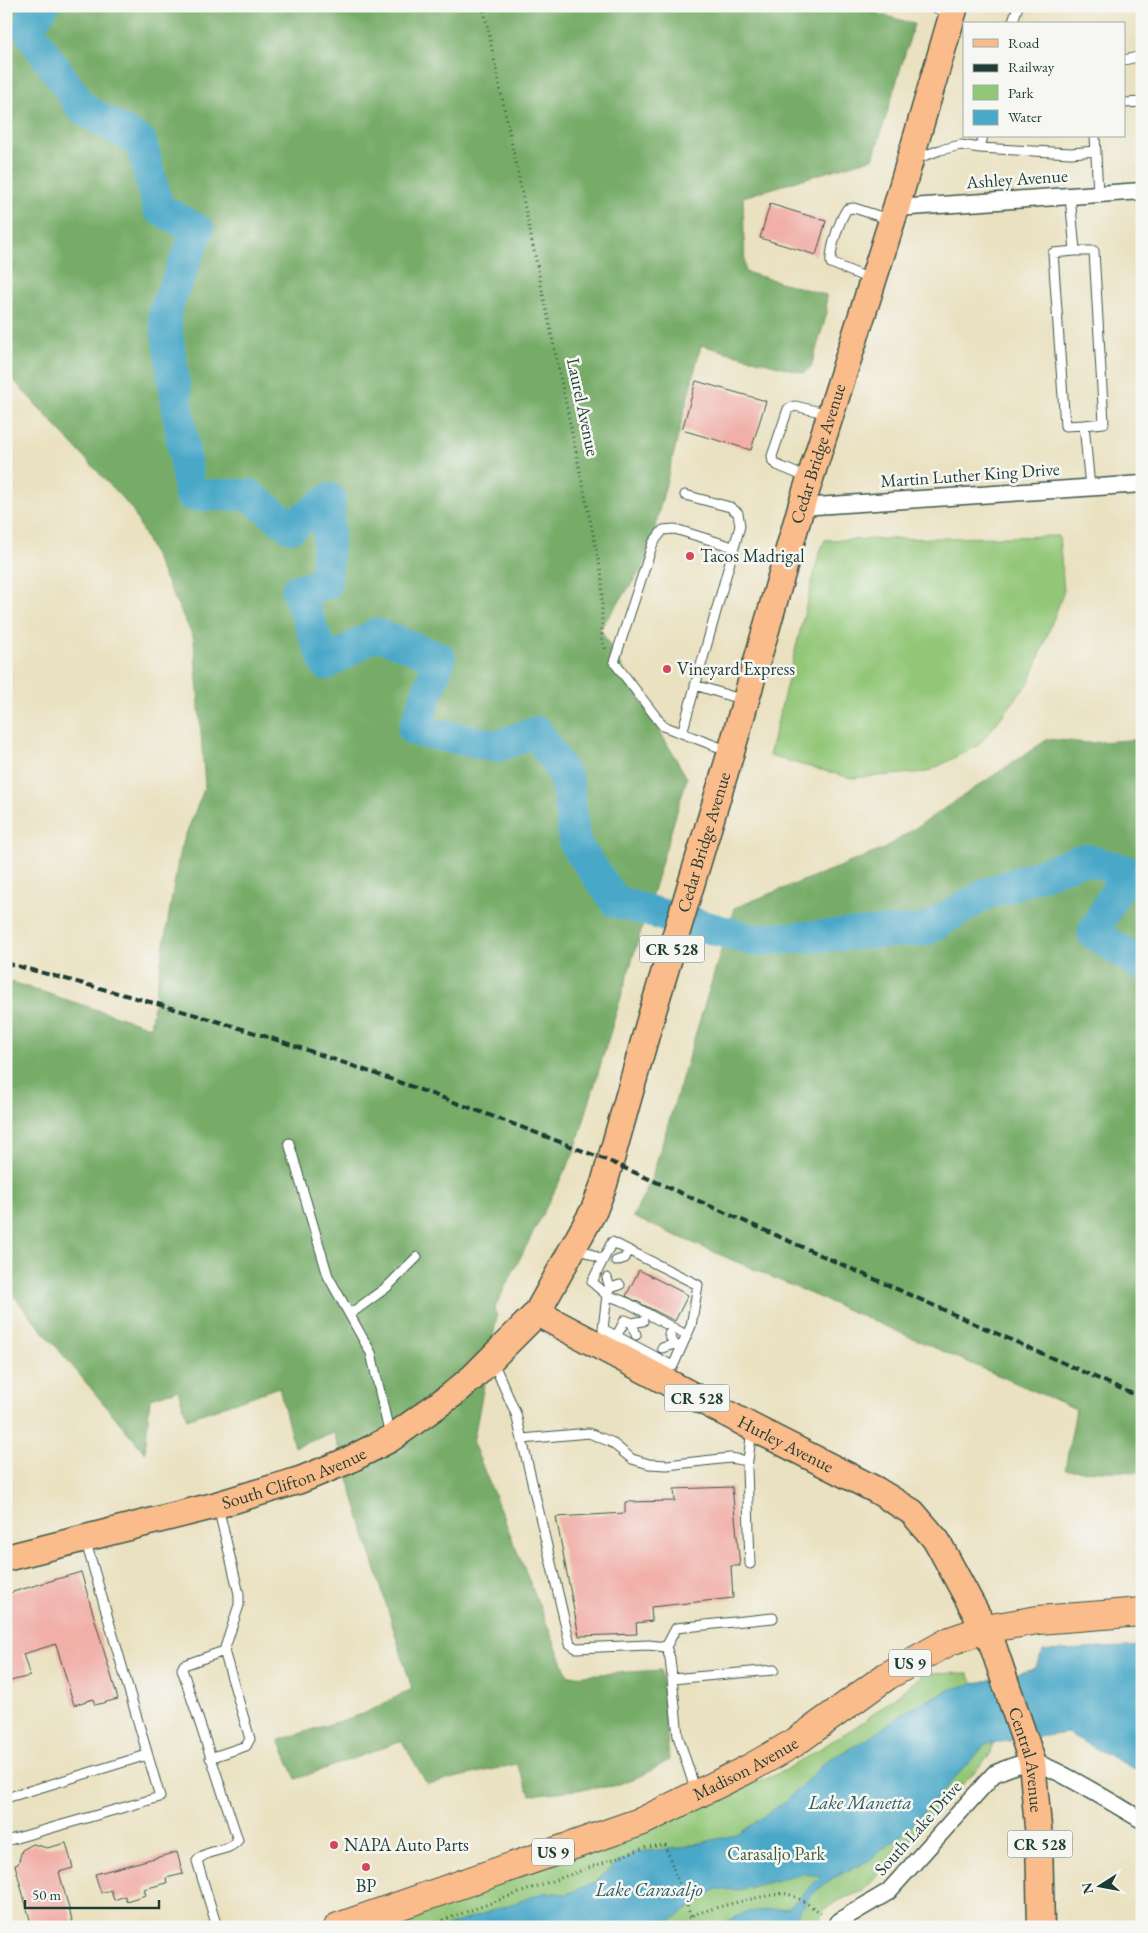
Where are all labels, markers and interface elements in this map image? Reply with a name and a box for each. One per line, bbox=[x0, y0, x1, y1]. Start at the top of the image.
legend bbox=[963, 22, 1126, 138]
text: Road bbox=[1008, 33, 1040, 52]
text: Railway bbox=[1008, 57, 1055, 76]
text: Park bbox=[1008, 83, 1035, 102]
text: Water bbox=[1008, 107, 1042, 126]
street label: Ashley Avenue bbox=[964, 163, 1069, 194]
street label: Laurel Avenue bbox=[562, 356, 605, 458]
street label: Cedar Bridge Avenue bbox=[785, 381, 850, 526]
street label: Martin Luther King Drive bbox=[879, 457, 1060, 492]
place label: Tacos Madrigal bbox=[700, 544, 805, 567]
marker: Tacos Madrigal bbox=[684, 550, 696, 562]
place label: Vineyard Express bbox=[677, 657, 795, 680]
marker: Vineyard Express bbox=[661, 663, 673, 675]
street label: Cedar Bridge Avenue bbox=[671, 769, 735, 915]
road number: CR 528 bbox=[640, 936, 704, 962]
road number: CR 528 bbox=[664, 1385, 730, 1412]
street label: Hurley Avenue bbox=[734, 1410, 838, 1478]
street label: South Clifton Avenue bbox=[219, 1441, 370, 1514]
road number: US 9 bbox=[889, 1650, 931, 1676]
street label: Central Avenue bbox=[1004, 1704, 1049, 1813]
street label: Madison Avenue bbox=[689, 1731, 802, 1806]
street label: South Lake Drive bbox=[869, 1775, 966, 1880]
water label: Lake Manetta bbox=[807, 1790, 912, 1815]
road number: CR 528 bbox=[1008, 1830, 1072, 1858]
place label: NAPA Auto Parts bbox=[344, 1833, 469, 1856]
road number: US 9 bbox=[532, 1838, 574, 1865]
marker: NAPA Auto Parts bbox=[328, 1839, 340, 1851]
park label: Carasaljo Park bbox=[727, 1842, 825, 1865]
north arrow bbox=[1076, 1860, 1126, 1910]
marker: BP bbox=[360, 1861, 372, 1873]
place label: BP bbox=[356, 1874, 376, 1897]
water label: Lake Carasaljo bbox=[594, 1877, 703, 1902]
scale bar bbox=[25, 1878, 159, 1910]
text: N bbox=[1077, 1881, 1097, 1896]
text: 50 m bbox=[32, 1885, 61, 1904]

